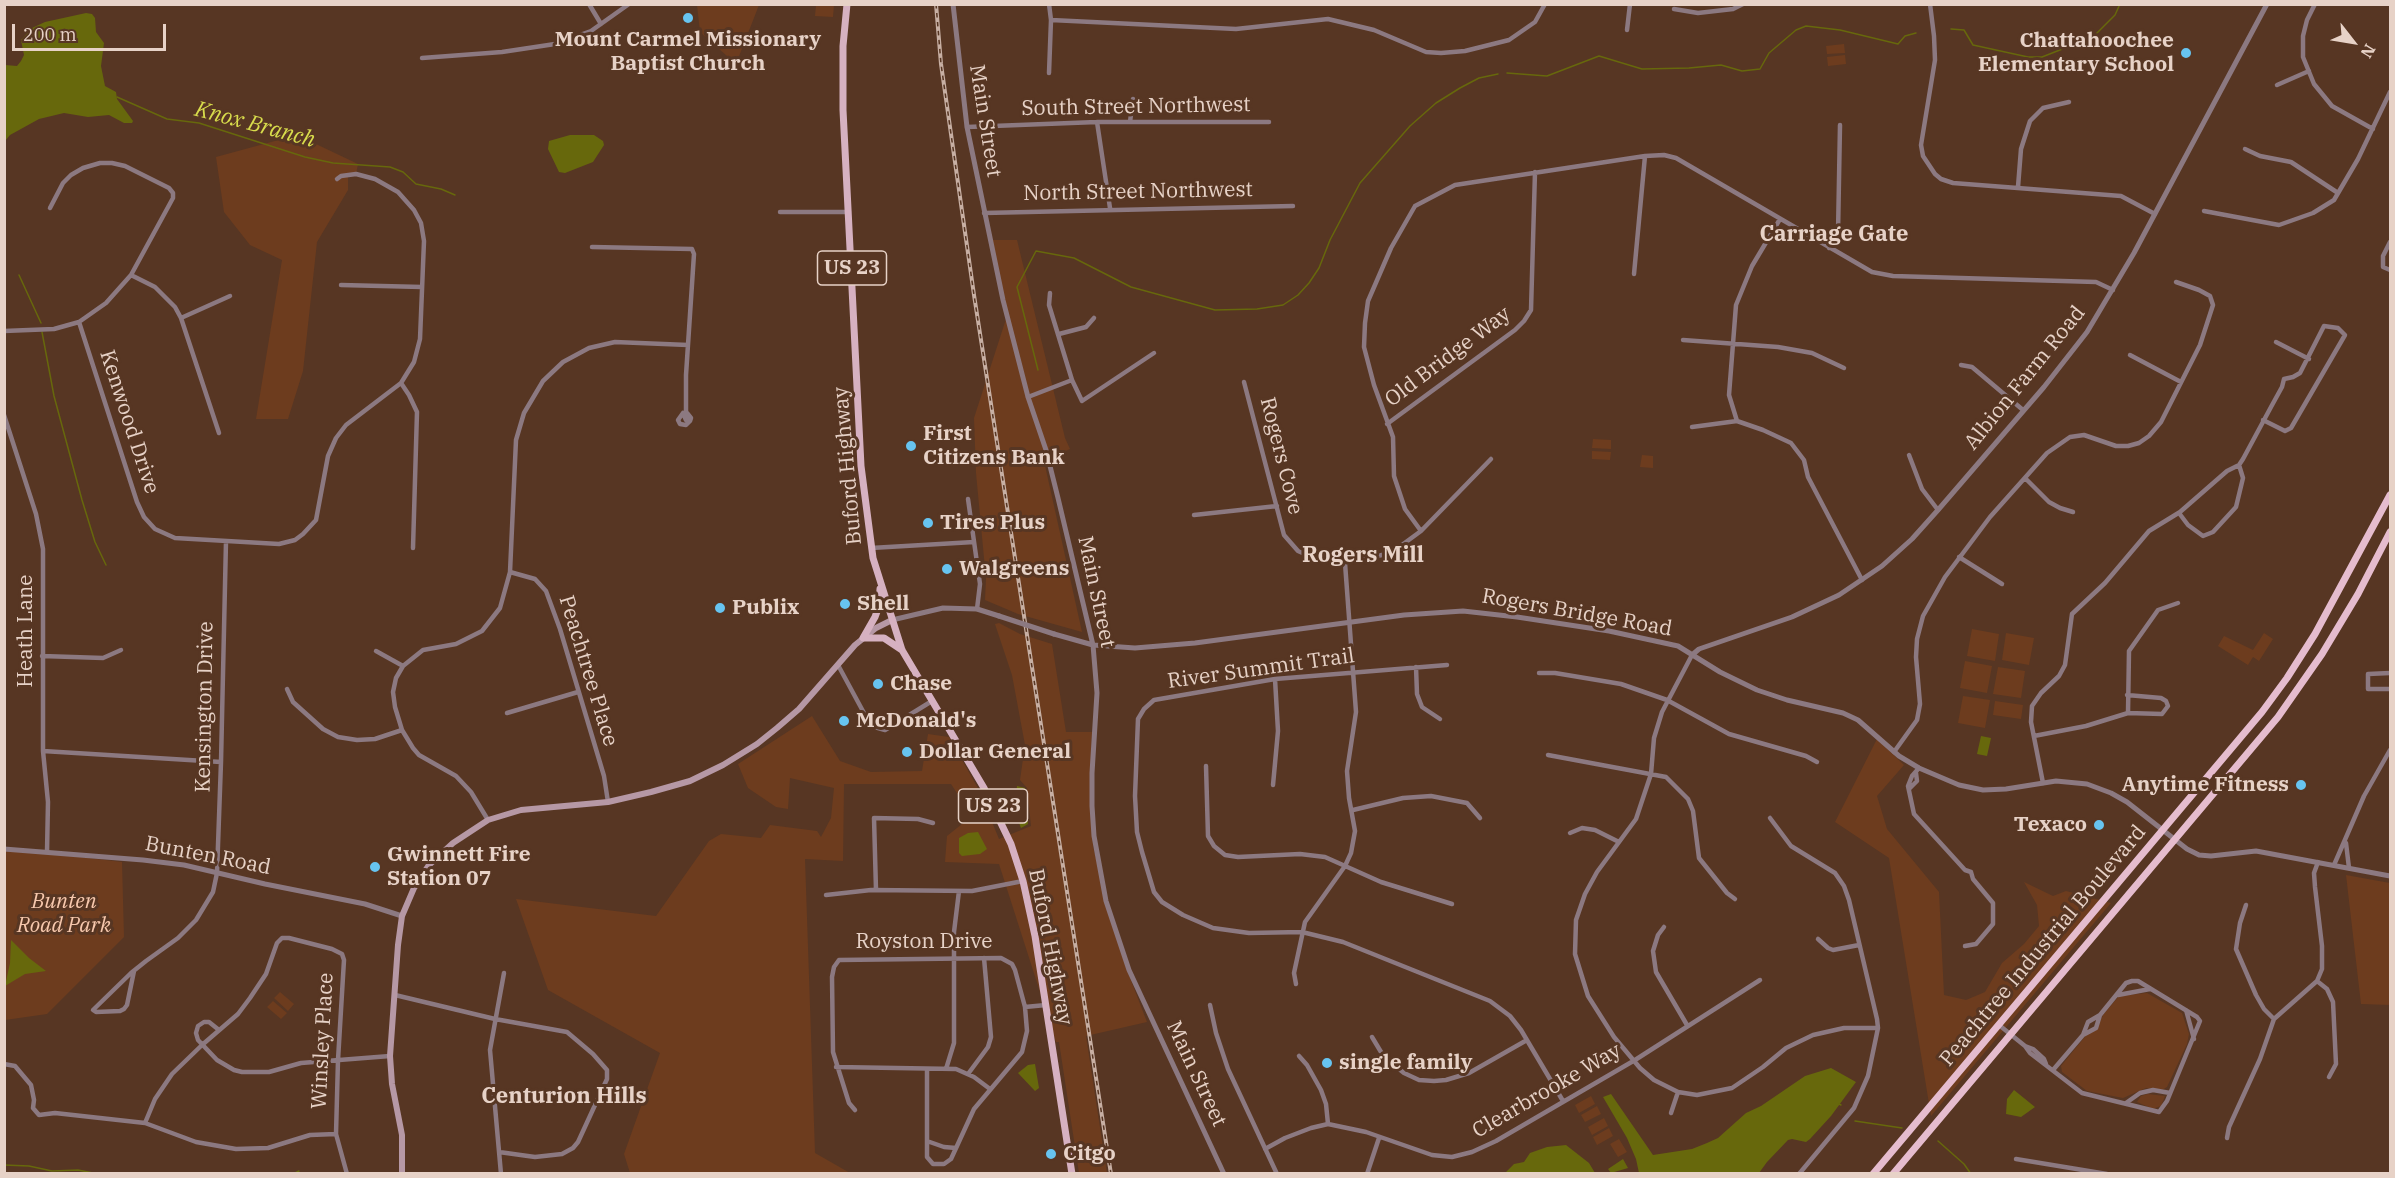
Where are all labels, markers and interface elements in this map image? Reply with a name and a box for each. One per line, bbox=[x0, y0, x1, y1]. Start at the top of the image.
marker: Mount Carmel Missionary Baptist Church bbox=[681, 11, 695, 25]
scale bar bbox=[15, 12, 170, 50]
north arrow bbox=[2323, 12, 2383, 72]
text: 200 m bbox=[23, 23, 77, 46]
place label: Mount Carmel Missionary Baptist Church bbox=[555, 27, 821, 77]
place label: Chattahoochee Elementary School bbox=[1978, 28, 2174, 78]
text: N bbox=[2357, 41, 2380, 62]
marker: Chattahoochee Elementary School bbox=[2179, 46, 2193, 60]
street label: Main Street bbox=[964, 63, 1006, 179]
street label: South Street Northwest bbox=[1021, 92, 1251, 122]
water label: Knox Branch bbox=[192, 96, 318, 154]
street label: North Street Northwest bbox=[1023, 177, 1253, 207]
district label: Carriage Gate bbox=[1760, 222, 1908, 248]
road number: US 23 bbox=[818, 251, 886, 285]
street label: Albion Farm Road bbox=[1959, 301, 2091, 455]
street label: Old Bridge Way bbox=[1380, 302, 1516, 412]
street label: Kenwood Drive bbox=[94, 347, 164, 497]
street label: Buford Highway bbox=[829, 386, 867, 546]
street label: Rogers Cove bbox=[1254, 395, 1308, 517]
place label: First Citizens Bank bbox=[923, 421, 1065, 471]
marker: First Citizens Bank bbox=[904, 439, 918, 453]
place label: Tires Plus bbox=[940, 510, 1045, 536]
marker: Tires Plus bbox=[921, 516, 935, 530]
street label: Main Street bbox=[1072, 534, 1120, 650]
district label: Rogers Mill bbox=[1302, 543, 1424, 569]
place label: Walgreens bbox=[959, 556, 1069, 582]
marker: Walgreens bbox=[940, 562, 954, 576]
street label: Heath Lane bbox=[13, 574, 39, 688]
street label: Rogers Bridge Road bbox=[1480, 584, 1674, 642]
place label: Shell bbox=[857, 591, 909, 617]
street label: Peachtree Place bbox=[553, 593, 623, 749]
place label: Publix bbox=[732, 595, 799, 621]
marker: Shell bbox=[838, 597, 852, 611]
marker: Publix bbox=[713, 601, 727, 615]
street label: Kensington Drive bbox=[191, 621, 219, 793]
street label: River Summit Trail bbox=[1166, 643, 1356, 695]
place label: Chase bbox=[890, 671, 952, 697]
marker: Chase bbox=[871, 677, 885, 691]
place label: McDonald's bbox=[856, 708, 976, 734]
marker: McDonald's bbox=[837, 714, 851, 728]
place label: Dollar General bbox=[919, 739, 1071, 765]
marker: Dollar General bbox=[900, 745, 914, 759]
place label: Anytime Fitness bbox=[2122, 772, 2289, 798]
marker: Anytime Fitness bbox=[2294, 778, 2308, 792]
road number: US 23 bbox=[958, 789, 1028, 823]
place label: Texaco bbox=[2014, 812, 2087, 838]
marker: Texaco bbox=[2092, 818, 2106, 832]
street label: Peachtree Industrial Boulevard bbox=[1935, 820, 2151, 1072]
street label: Bunten Road bbox=[143, 831, 273, 881]
place label: Gwinnett Fire Station 07 bbox=[387, 842, 531, 892]
marker: Gwinnett Fire Station 07 bbox=[368, 860, 382, 874]
street label: Buford Highway bbox=[1022, 867, 1078, 1027]
park label: Bunten Road Park bbox=[17, 889, 111, 939]
street label: Royston Drive bbox=[855, 929, 993, 955]
street label: Winsley Place bbox=[307, 972, 339, 1110]
street label: Main Street bbox=[1161, 1017, 1231, 1131]
street label: Clearbrooke Way bbox=[1468, 1038, 1626, 1144]
place label: single family bbox=[1339, 1050, 1473, 1076]
marker: single family bbox=[1320, 1056, 1334, 1070]
district label: Centurion Hills bbox=[481, 1084, 647, 1110]
place label: Citgo bbox=[1063, 1141, 1116, 1167]
marker: Citgo bbox=[1044, 1147, 1058, 1161]

